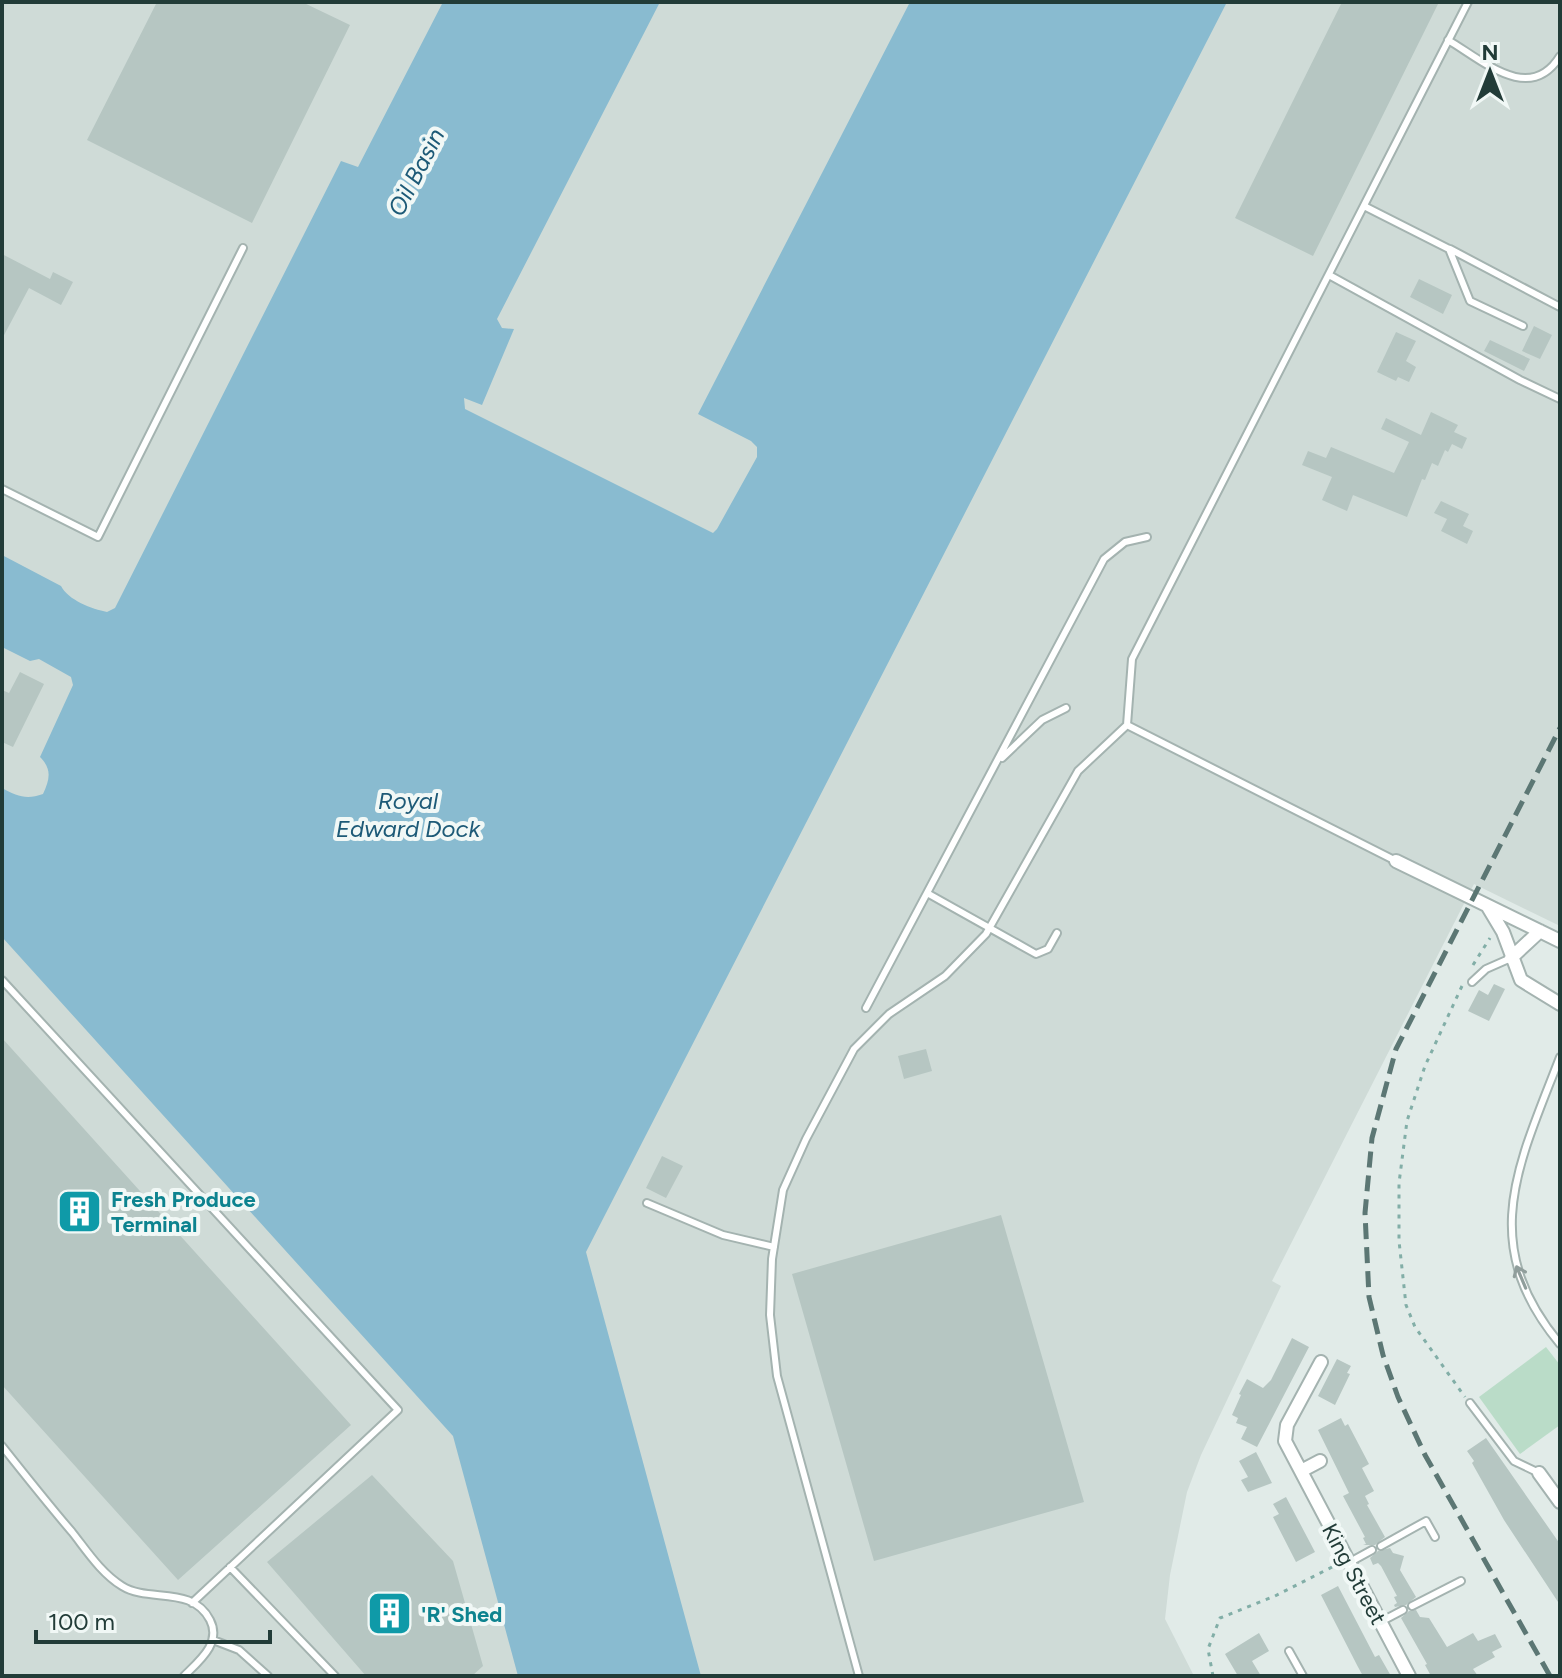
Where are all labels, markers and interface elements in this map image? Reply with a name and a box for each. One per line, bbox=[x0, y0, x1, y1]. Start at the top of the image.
north arrow bbox=[1450, 32, 1530, 112]
text: N bbox=[1481, 39, 1499, 66]
water label: Oil Basin bbox=[382, 123, 450, 221]
water label: Royal Edward Dock bbox=[336, 786, 481, 843]
place label: Fresh Produce Terminal bbox=[111, 1186, 256, 1238]
building icon: Fresh Produce Terminal bbox=[56, 1188, 104, 1236]
one-way arrow bbox=[1513, 1265, 1528, 1290]
street label: King Street bbox=[1316, 1519, 1392, 1629]
building icon: 'R' Shed bbox=[366, 1590, 414, 1638]
scale bar bbox=[36, 1594, 270, 1644]
place label: 'R' Shed bbox=[421, 1601, 502, 1628]
text: 100 m bbox=[48, 1607, 115, 1636]

